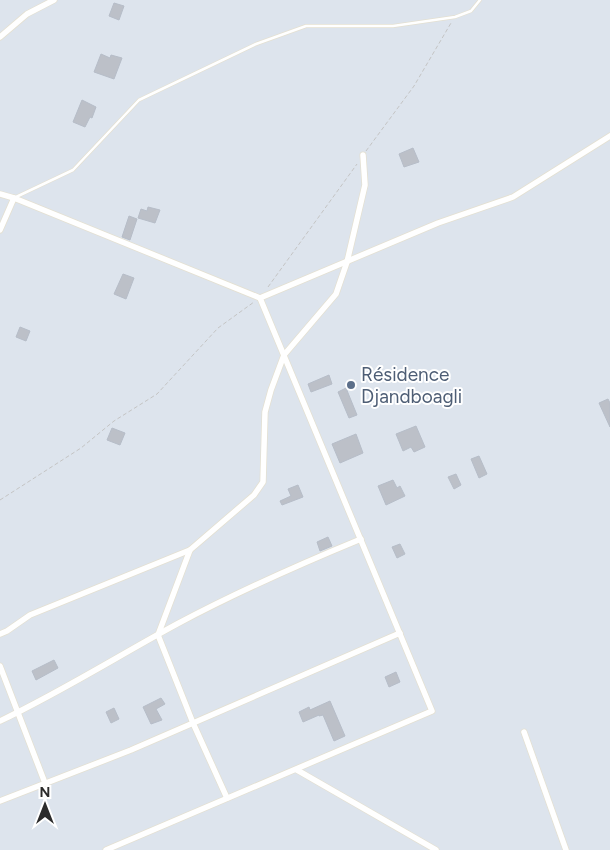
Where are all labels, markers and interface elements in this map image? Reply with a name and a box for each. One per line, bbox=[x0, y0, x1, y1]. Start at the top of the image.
place label: Résidence Djandboagli bbox=[361, 363, 462, 408]
marker: Résidence Djandboagli bbox=[345, 379, 357, 391]
north arrow bbox=[20, 780, 70, 830]
text: N bbox=[40, 784, 50, 801]

